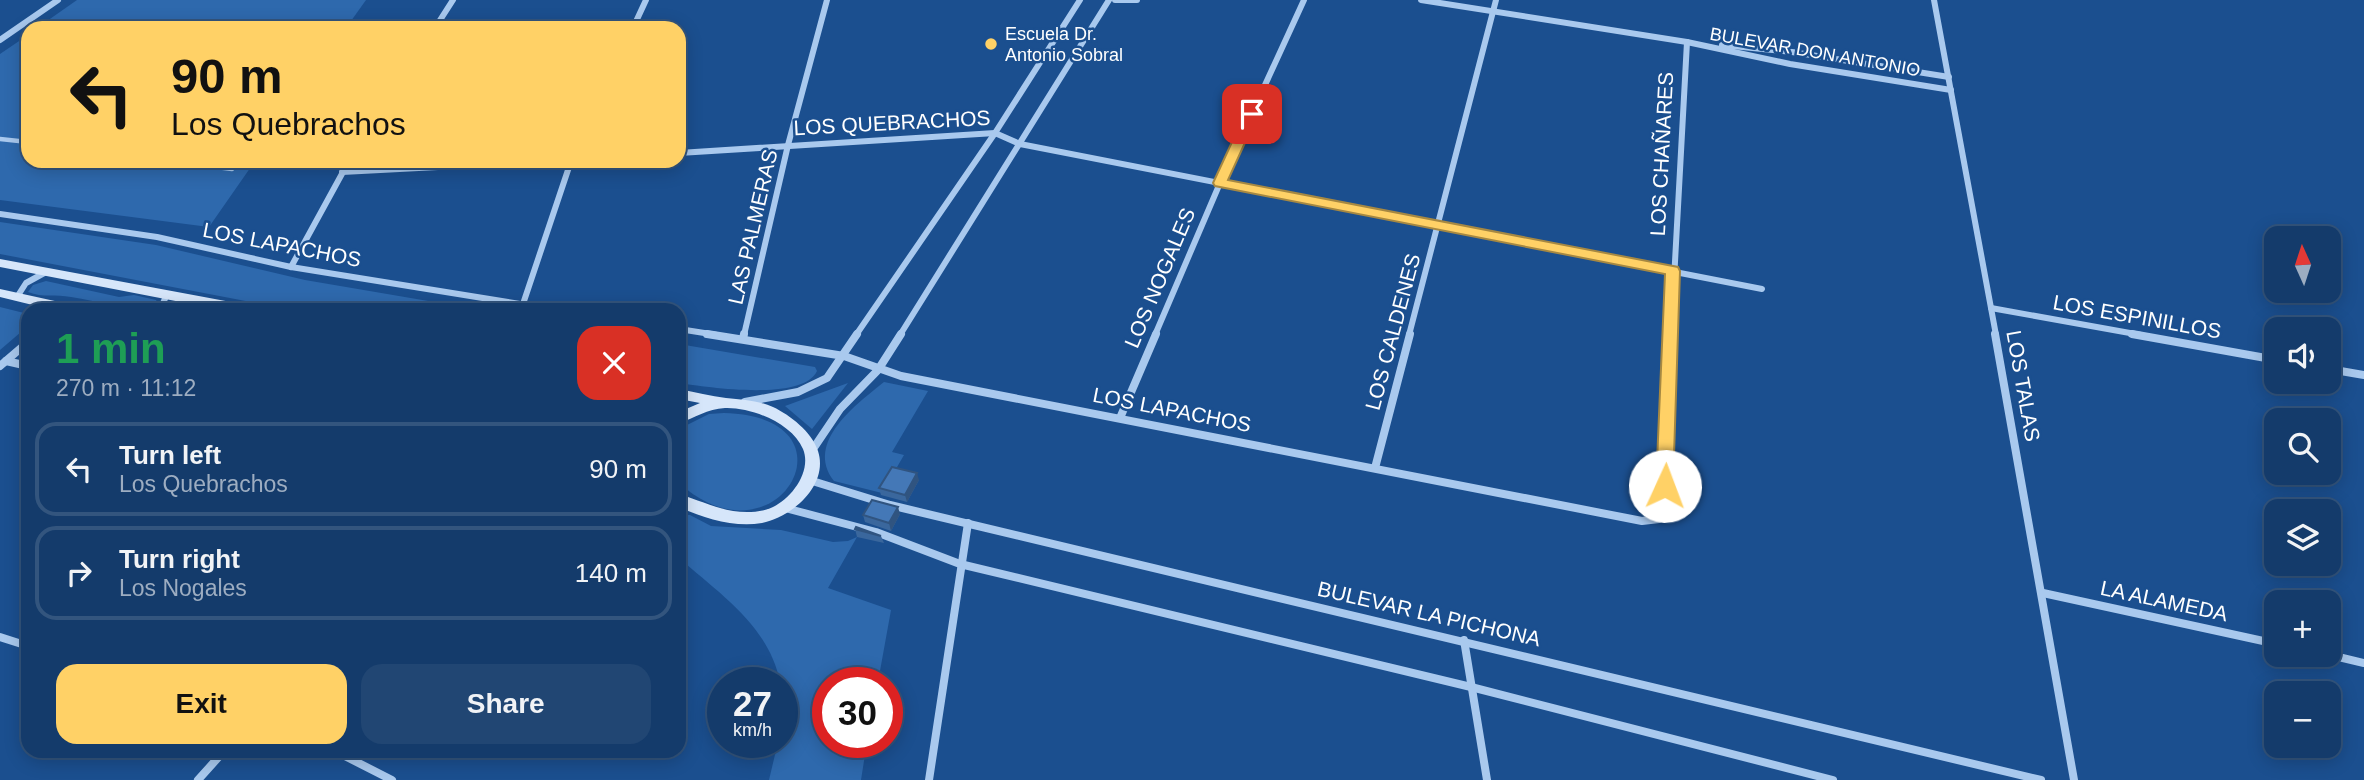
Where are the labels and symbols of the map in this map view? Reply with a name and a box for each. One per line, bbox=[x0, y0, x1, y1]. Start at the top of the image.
place label: Escuela Dr. Antonio Sobral bbox=[1005, 24, 1123, 65]
street label: BULEVAR DON ANTONIO bbox=[1708, 24, 1922, 80]
marker: Escuela Dr. Antonio Sobral bbox=[983, 36, 999, 52]
street label: LOS CHAÑARES bbox=[1646, 71, 1677, 237]
pin bbox=[1222, 84, 1282, 144]
street label: LOS QUEBRACHOS bbox=[793, 106, 991, 139]
street label: LAS PALMERAS bbox=[723, 147, 782, 307]
street label: LOS NOGALES bbox=[1120, 205, 1199, 351]
street label: LOS LAPACHOS bbox=[201, 218, 363, 271]
north arrow bbox=[2264, 226, 2342, 303]
street label: LOS CALDENES bbox=[1361, 251, 1424, 413]
street label: LOS ESPINILLOS bbox=[2051, 290, 2223, 343]
street label: LOS TALAS bbox=[2002, 329, 2045, 443]
street label: LOS LAPACHOS bbox=[1091, 383, 1253, 436]
position arrow bbox=[1628, 449, 1702, 523]
street label: LA ALAMEDA bbox=[2098, 576, 2230, 625]
street label: BULEVAR LA PICHONA bbox=[1315, 577, 1543, 650]
speed limit sign: 30 bbox=[812, 667, 903, 758]

